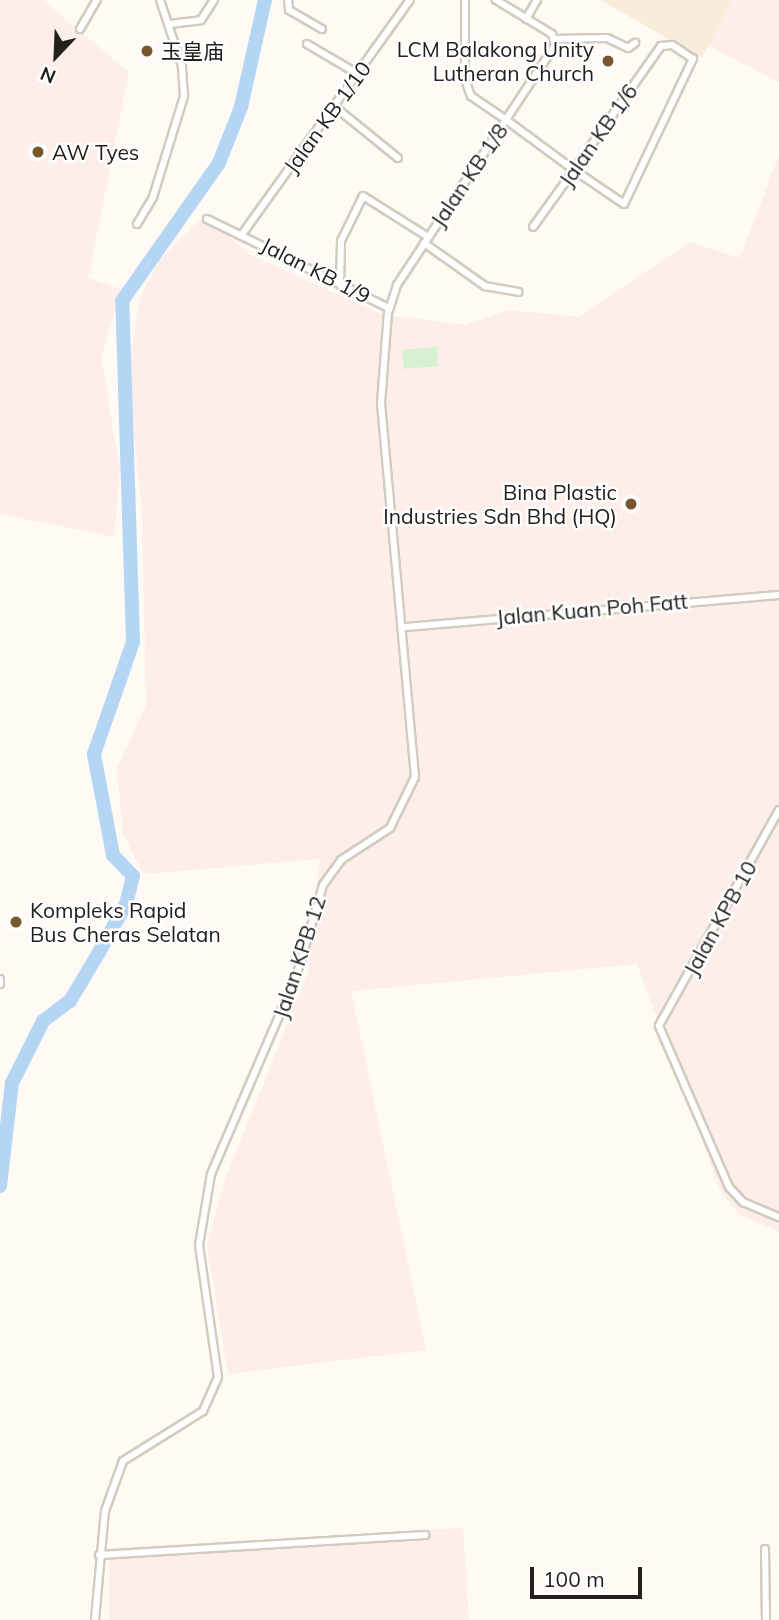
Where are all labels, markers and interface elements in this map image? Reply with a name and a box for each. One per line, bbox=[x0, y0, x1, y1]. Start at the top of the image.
north arrow bbox=[21, 21, 91, 91]
place label: LCM Balakong Unity Lutheran Church bbox=[397, 36, 594, 86]
place label: 玉皇庙 bbox=[161, 38, 224, 64]
marker: 玉皇庙 bbox=[139, 43, 155, 59]
marker: LCM Balakong Unity Lutheran Church bbox=[600, 53, 616, 69]
street label: Jalan KB 1/10 bbox=[278, 56, 376, 178]
text: N bbox=[37, 61, 59, 89]
street label: Jalan KB 1/6 bbox=[554, 79, 642, 191]
street label: Jalan KB 1/8 bbox=[425, 119, 513, 231]
place label: AW Tyes bbox=[52, 139, 139, 165]
marker: AW Tyes bbox=[30, 144, 46, 160]
street label: Jalan KB 1/9 bbox=[257, 232, 375, 308]
place label: Bina Plastic Industries Sdn Bhd (HQ) bbox=[383, 479, 617, 529]
marker: Bina Plastic Industries Sdn Bhd (HQ) bbox=[623, 496, 639, 512]
street label: Jalan Kuan Poh Fatt bbox=[495, 588, 689, 630]
street label: Jalan KPB 10 bbox=[678, 856, 762, 980]
street label: Jalan KPB 12 bbox=[267, 893, 331, 1021]
place label: Kompleks Rapid Bus Cheras Selatan bbox=[30, 897, 221, 947]
marker: Kompleks Rapid Bus Cheras Selatan bbox=[8, 914, 24, 930]
scale bar bbox=[534, 1554, 646, 1598]
text: 100 m bbox=[543, 1566, 605, 1592]

